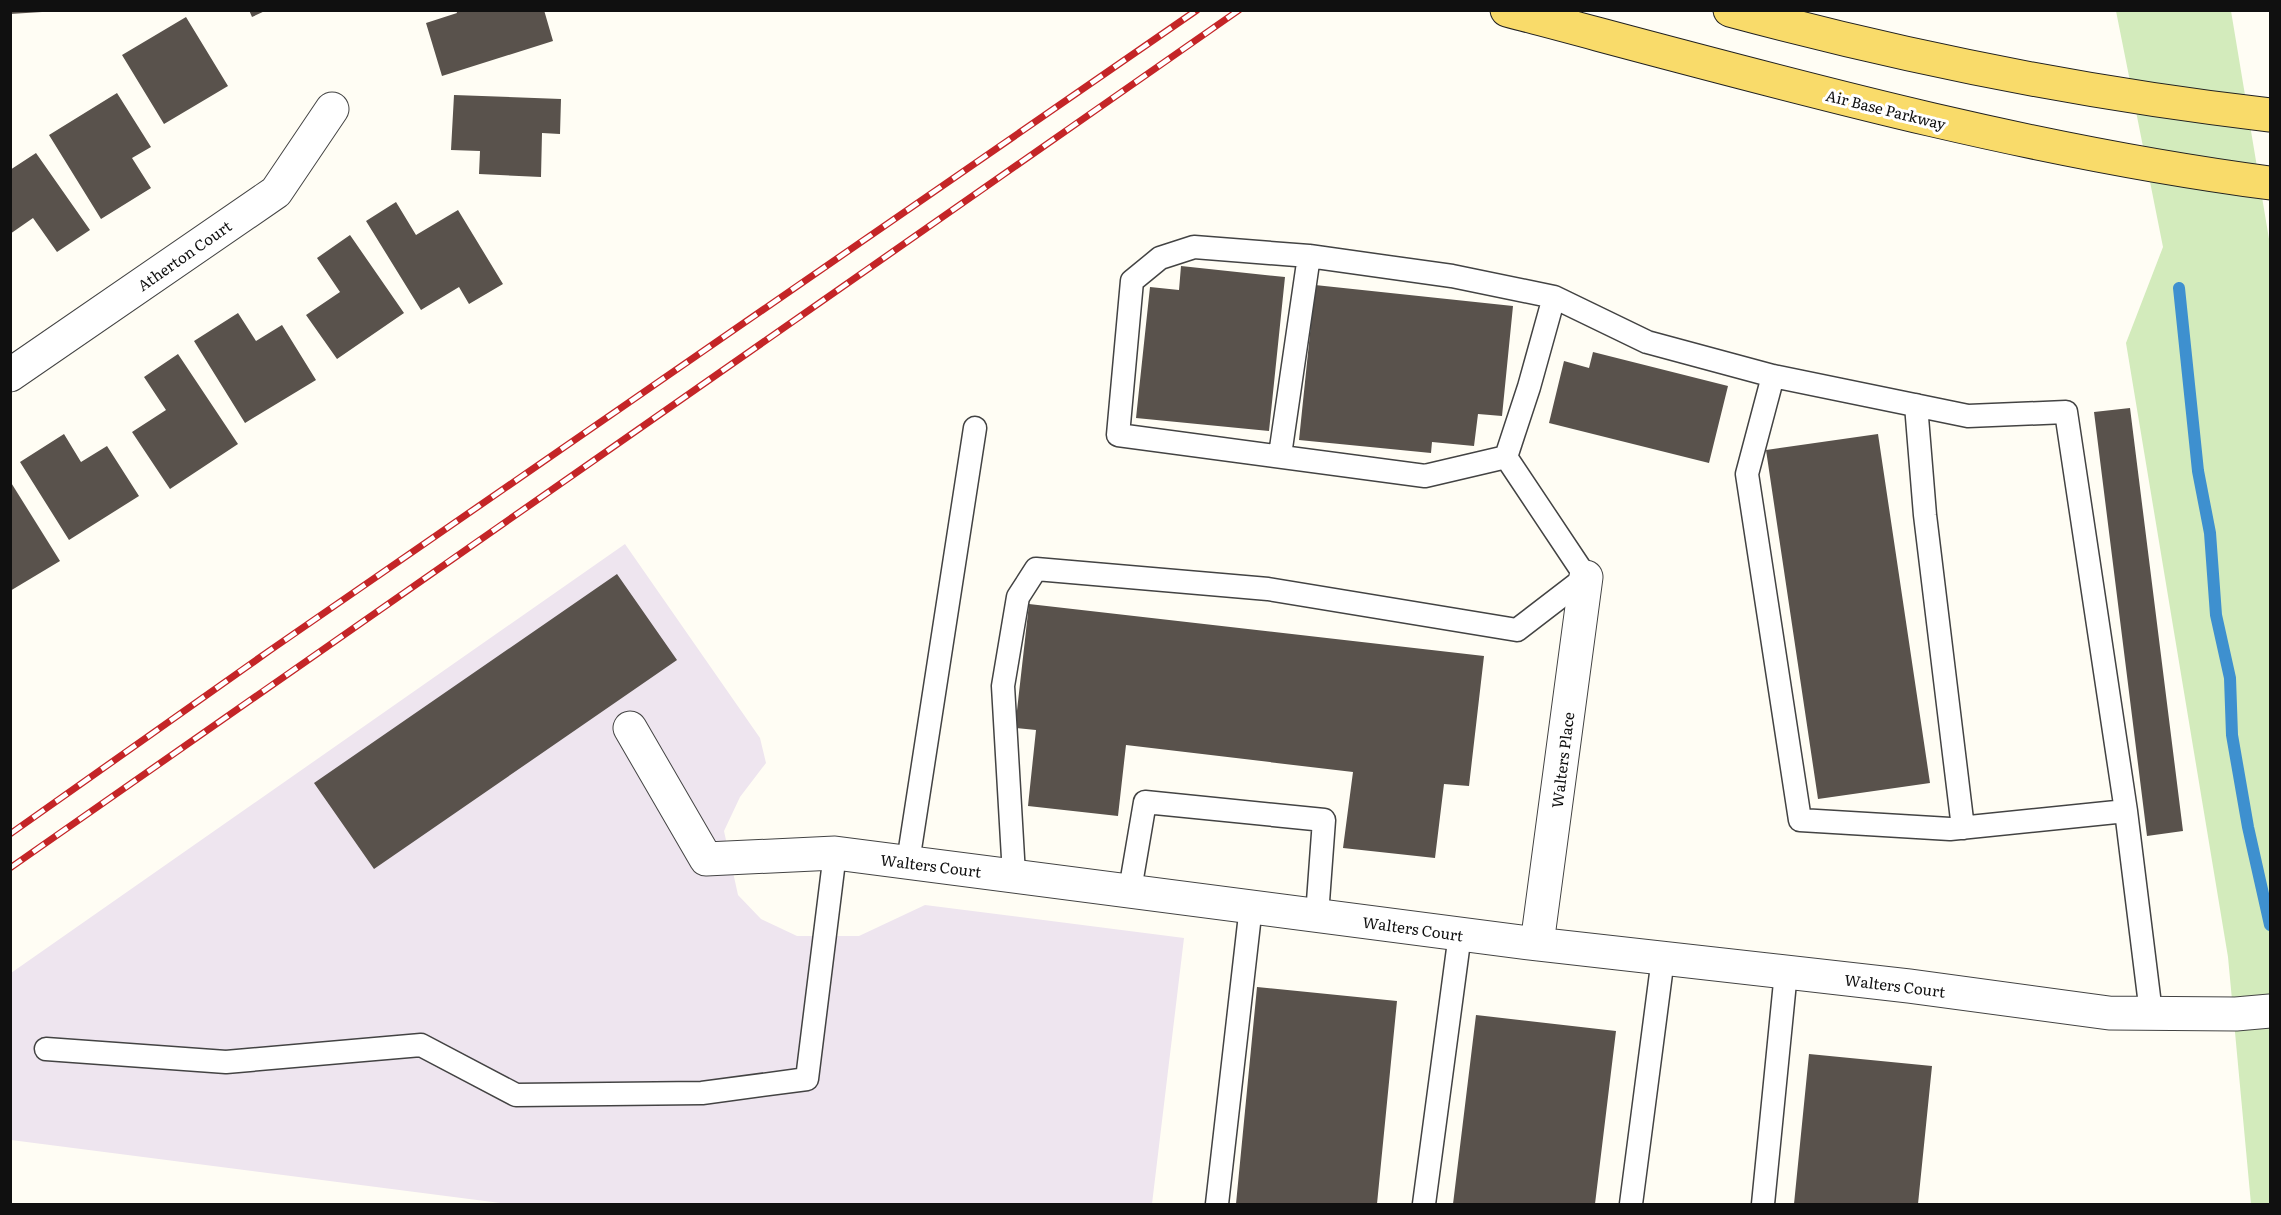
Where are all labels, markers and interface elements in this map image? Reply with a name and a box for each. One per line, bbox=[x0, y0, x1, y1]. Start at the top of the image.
street label: Air Base Parkway bbox=[1824, 83, 1949, 135]
street label: Atherton Court bbox=[132, 214, 236, 296]
street label: Walters Place bbox=[1545, 710, 1579, 809]
street label: Walters Court bbox=[879, 847, 983, 883]
street label: Walters Court bbox=[1361, 910, 1465, 946]
street label: Walters Court bbox=[1843, 967, 1947, 1003]

